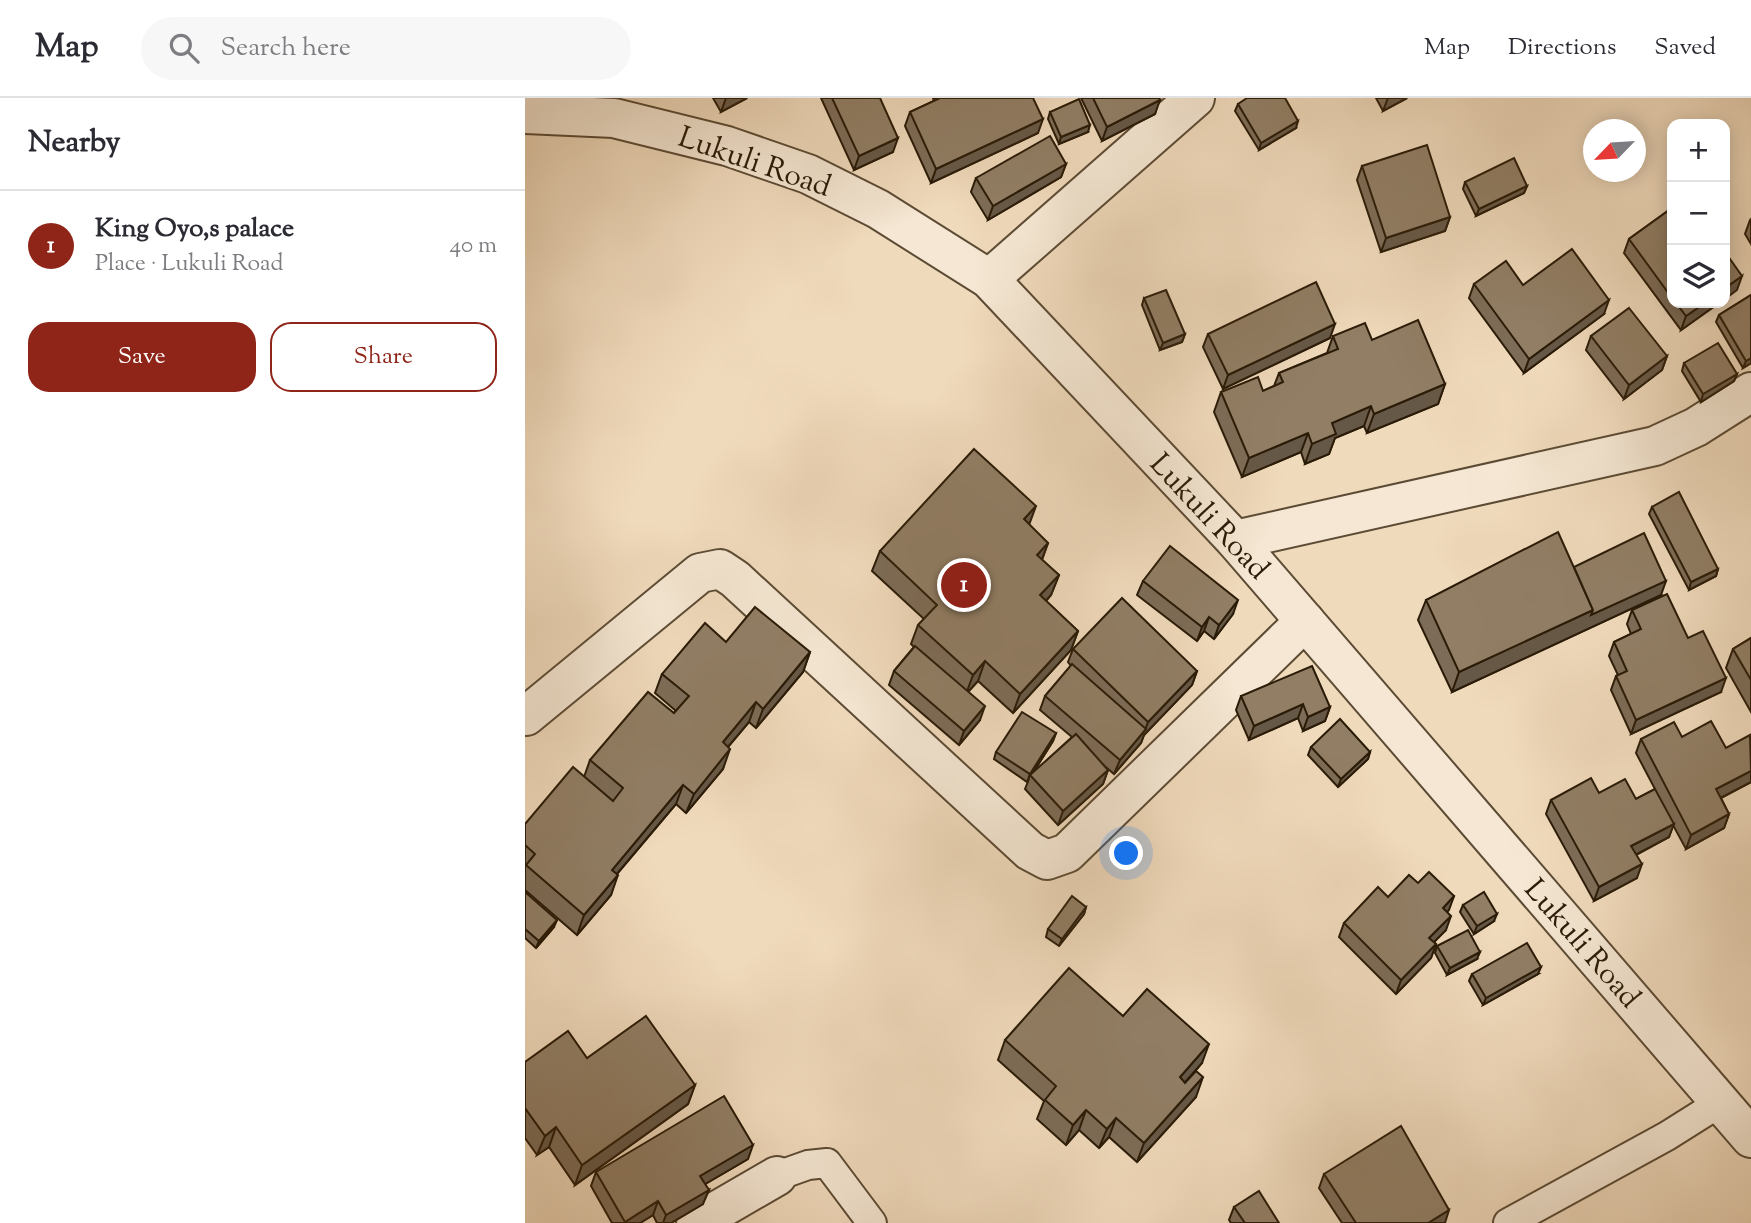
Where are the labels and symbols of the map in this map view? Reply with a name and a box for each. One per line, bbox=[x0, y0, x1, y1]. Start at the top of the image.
street label: Lukuli Road bbox=[672, 117, 836, 210]
north arrow bbox=[1583, 119, 1646, 182]
street label: Lukuli Road bbox=[1138, 445, 1278, 591]
pin: 1 bbox=[941, 559, 987, 611]
your location bbox=[1109, 836, 1143, 870]
street label: Lukuli Road bbox=[1513, 870, 1650, 1019]

